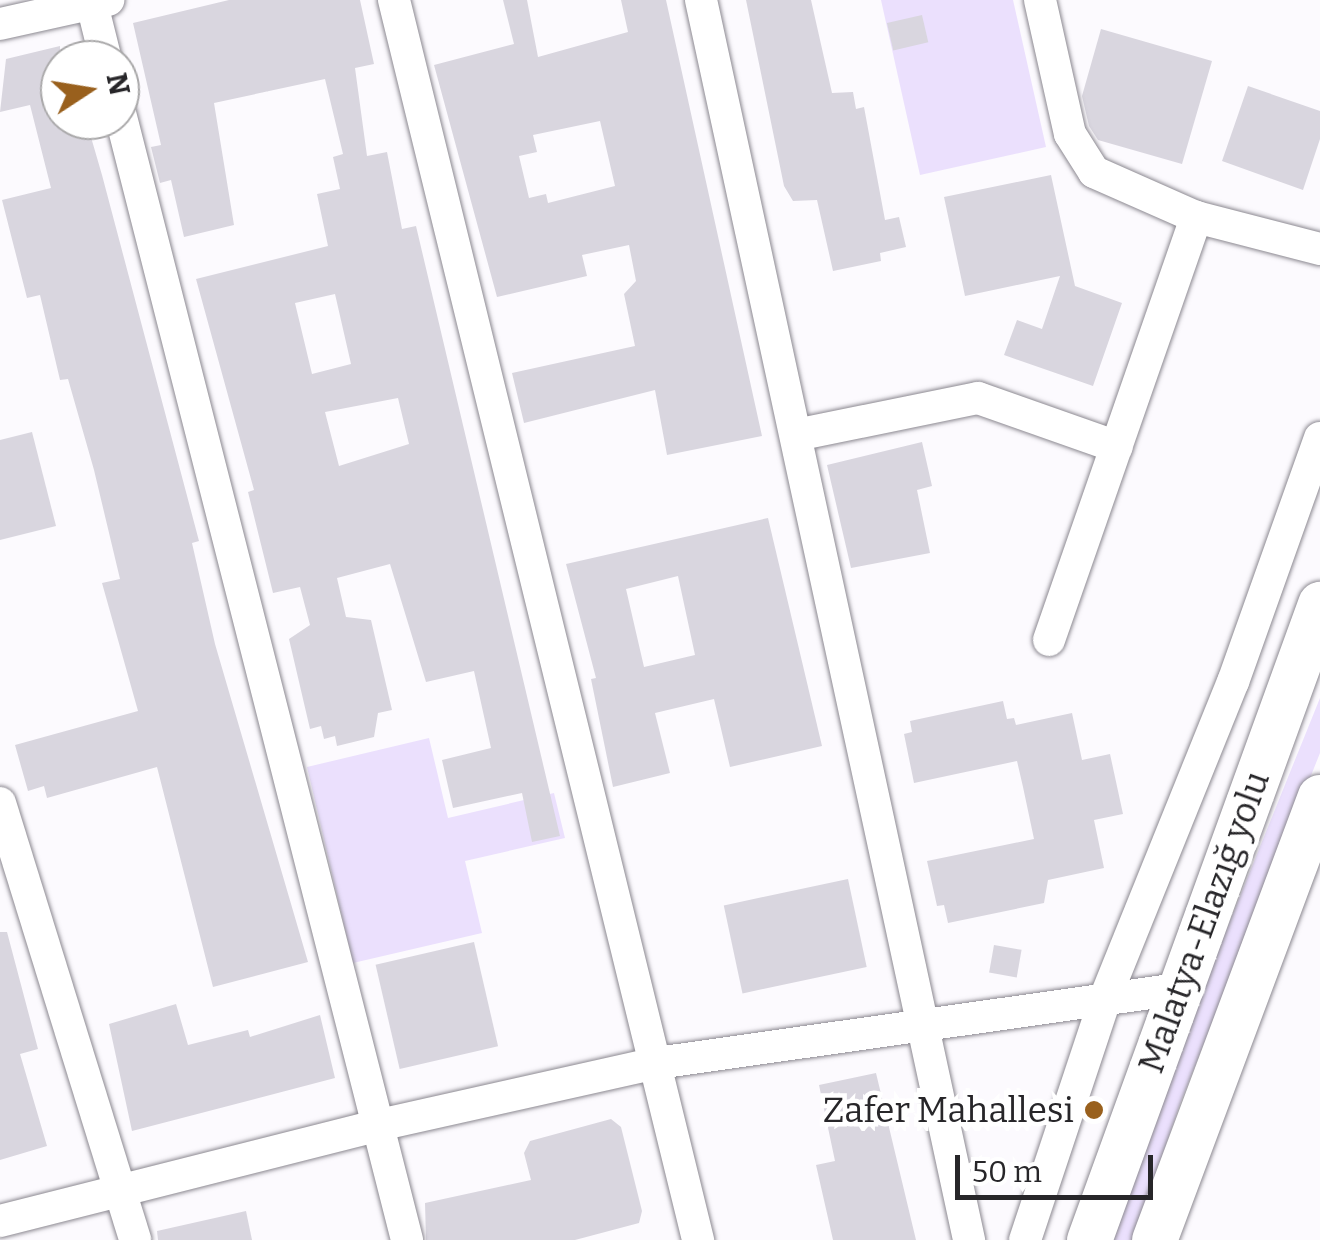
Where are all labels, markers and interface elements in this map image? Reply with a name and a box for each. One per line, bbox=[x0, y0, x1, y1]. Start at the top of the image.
north arrow bbox=[40, 40, 140, 140]
text: N bbox=[99, 70, 136, 98]
street label: Malatya-Elazığ yolu bbox=[1130, 766, 1278, 1078]
place label: Zafer Mahallesi bbox=[823, 1089, 1074, 1131]
marker: Zafer Mahallesi bbox=[1083, 1099, 1105, 1121]
scale bar bbox=[960, 1135, 1158, 1197]
text: 50 m bbox=[972, 1154, 1042, 1190]

